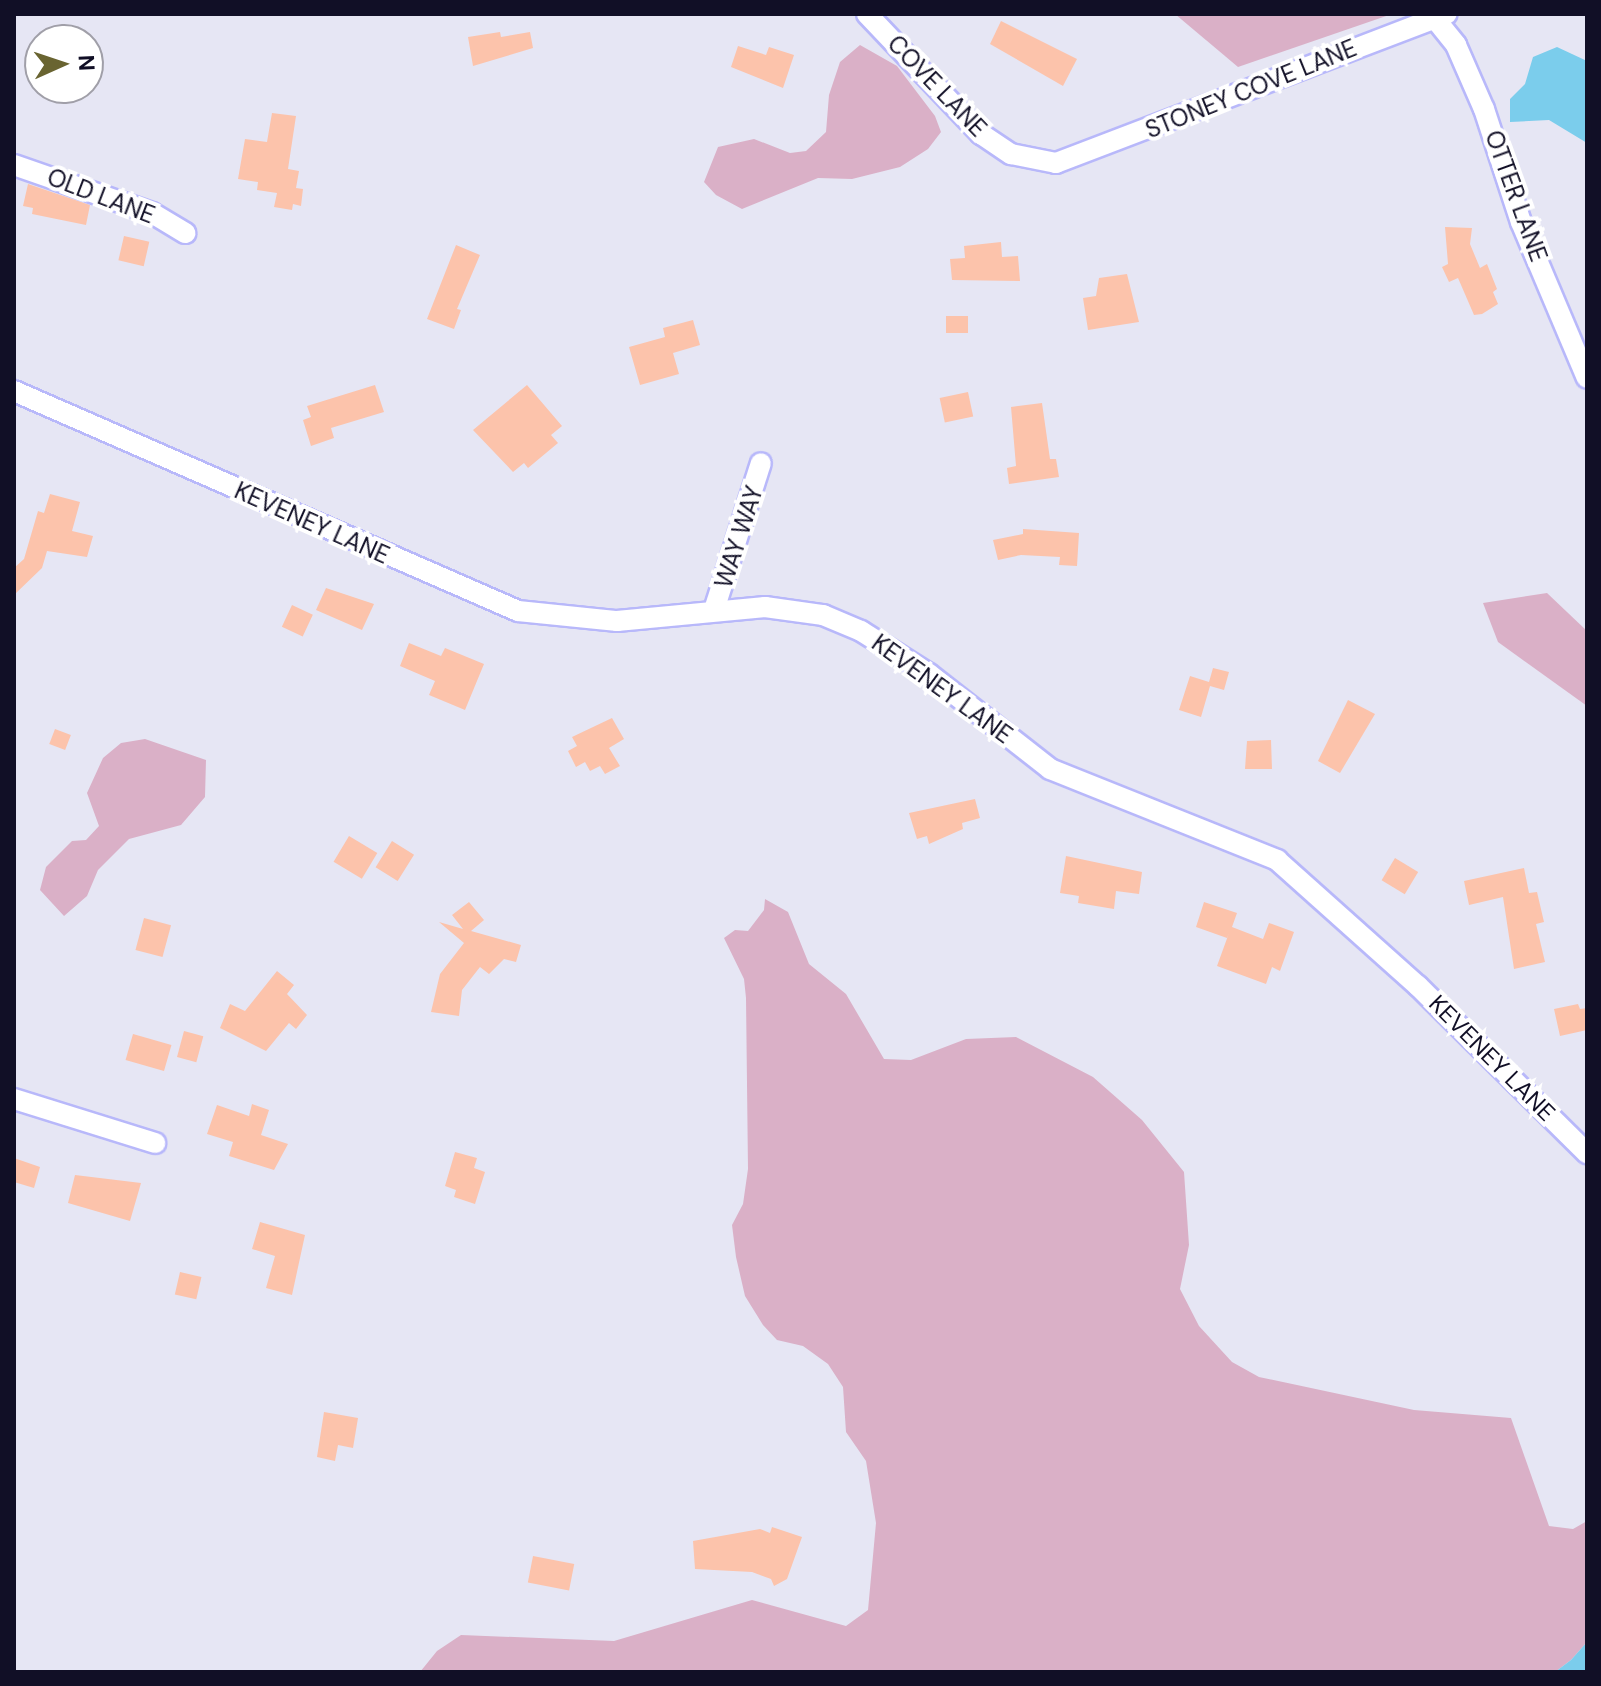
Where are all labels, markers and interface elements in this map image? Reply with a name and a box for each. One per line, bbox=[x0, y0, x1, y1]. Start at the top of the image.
north arrow bbox=[24, 24, 104, 104]
street label: COVE LANE bbox=[882, 29, 992, 143]
street label: STONEY COVE LANE bbox=[1141, 34, 1361, 144]
text: N bbox=[72, 54, 101, 72]
street label: OTTER LANE bbox=[1479, 126, 1553, 266]
street label: OLD LANE bbox=[43, 162, 159, 230]
street label: KEVENEY LANE bbox=[230, 476, 394, 570]
street label: WAY WAY bbox=[709, 482, 769, 592]
street label: KEVENEY LANE bbox=[866, 628, 1018, 750]
street label: KEVENEY LANE bbox=[1423, 989, 1561, 1127]

